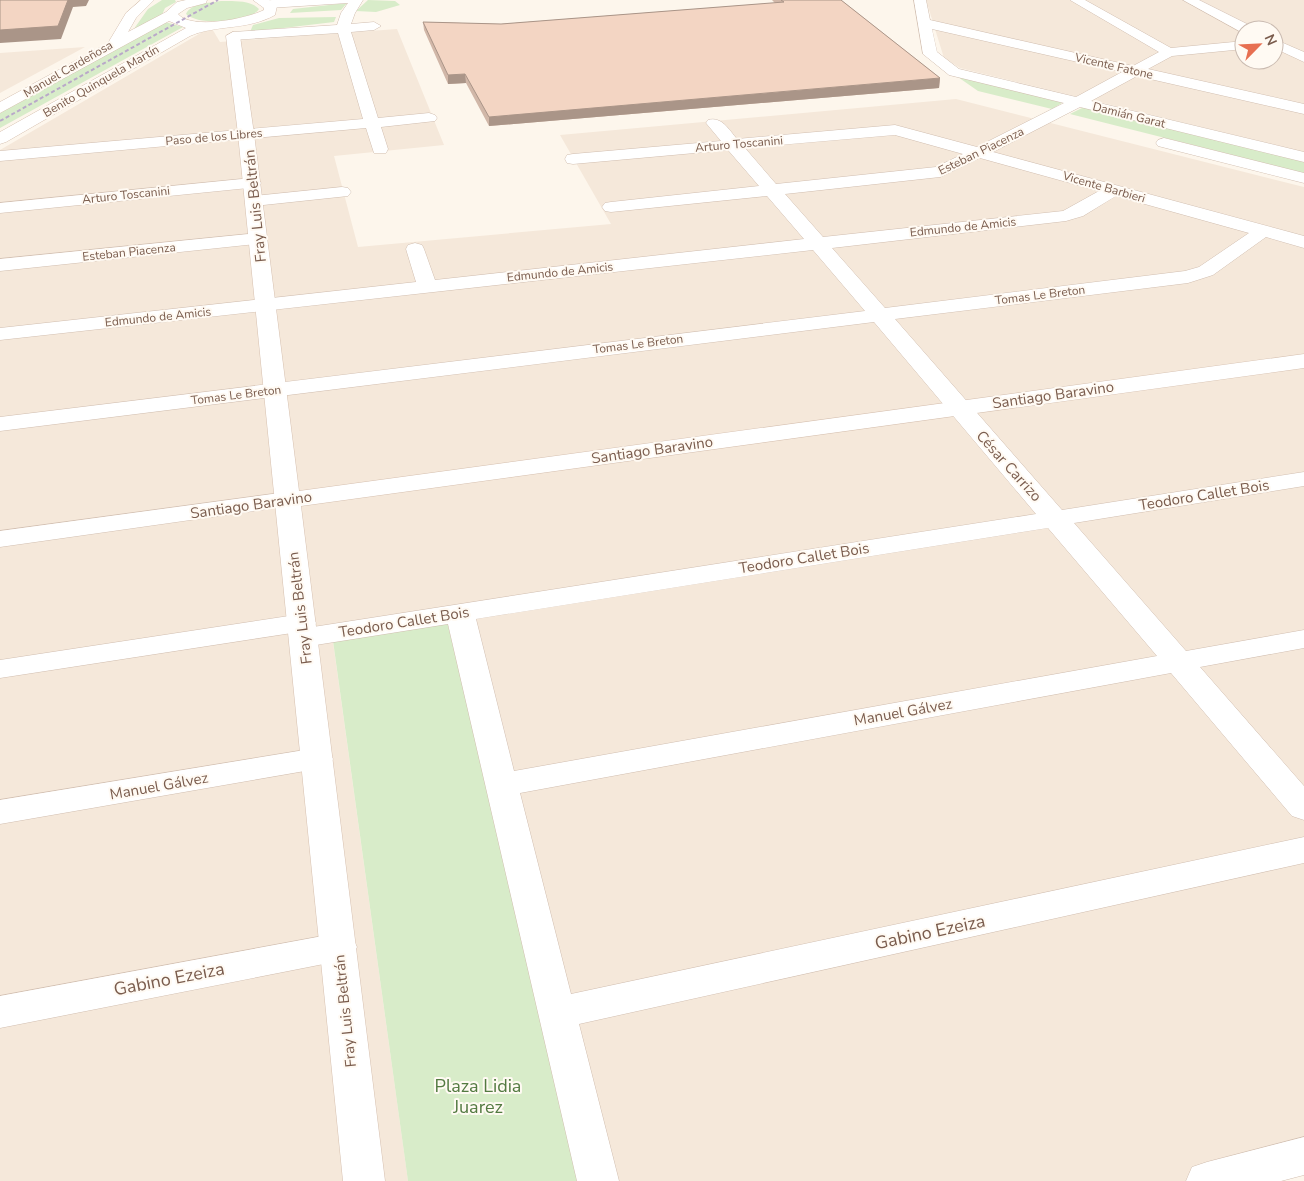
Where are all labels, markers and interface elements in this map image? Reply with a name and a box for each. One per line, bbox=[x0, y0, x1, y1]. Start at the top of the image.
north arrow bbox=[1234, 20, 1284, 70]
text: N bbox=[1260, 31, 1281, 49]
street label: Manuel Cardeñosa bbox=[20, 37, 116, 101]
street label: Benito Quinquela Martín bbox=[40, 41, 162, 121]
street label: Vicente Fatone bbox=[1072, 49, 1155, 83]
street label: Damián Garat bbox=[1091, 98, 1168, 132]
street label: Esteban Piacenza bbox=[935, 123, 1027, 179]
street label: Paso de los Libres bbox=[165, 125, 263, 149]
street label: Arturo Toscanini bbox=[694, 132, 784, 156]
street label: Fray Luis Beltrán bbox=[239, 149, 271, 263]
street label: Vicente Barbieri bbox=[1060, 167, 1147, 206]
street label: Arturo Toscanini bbox=[81, 182, 171, 208]
street label: Edmundo de Amicis bbox=[909, 213, 1017, 241]
street label: Esteban Piacenza bbox=[82, 239, 176, 265]
street label: Edmundo de Amicis bbox=[506, 258, 614, 286]
street label: Tomas Le Breton bbox=[994, 282, 1086, 308]
street label: Edmundo de Amicis bbox=[104, 303, 212, 331]
street label: Tomas Le Breton bbox=[592, 331, 684, 357]
street label: Santiago Baravino bbox=[991, 377, 1115, 413]
street label: Tomas Le Breton bbox=[190, 382, 282, 408]
street label: César Carrizo bbox=[972, 426, 1046, 506]
street label: Santiago Baravino bbox=[590, 432, 714, 468]
street label: Teodoro Callet Bois bbox=[1137, 475, 1271, 515]
street label: Santiago Baravino bbox=[189, 487, 313, 523]
street label: Teodoro Callet Bois bbox=[737, 538, 871, 578]
street label: Fray Luis Beltrán bbox=[283, 551, 317, 665]
street label: Teodoro Callet Bois bbox=[337, 602, 471, 642]
street label: Manuel Gálvez bbox=[852, 693, 954, 730]
street label: Manuel Gálvez bbox=[108, 767, 210, 804]
street label: Gabino Ezeiza bbox=[873, 909, 987, 955]
street label: Fray Luis Beltrán bbox=[329, 954, 361, 1068]
street label: Gabino Ezeiza bbox=[112, 957, 226, 1001]
park label: Plaza Lidia Juarez bbox=[435, 1074, 521, 1119]

